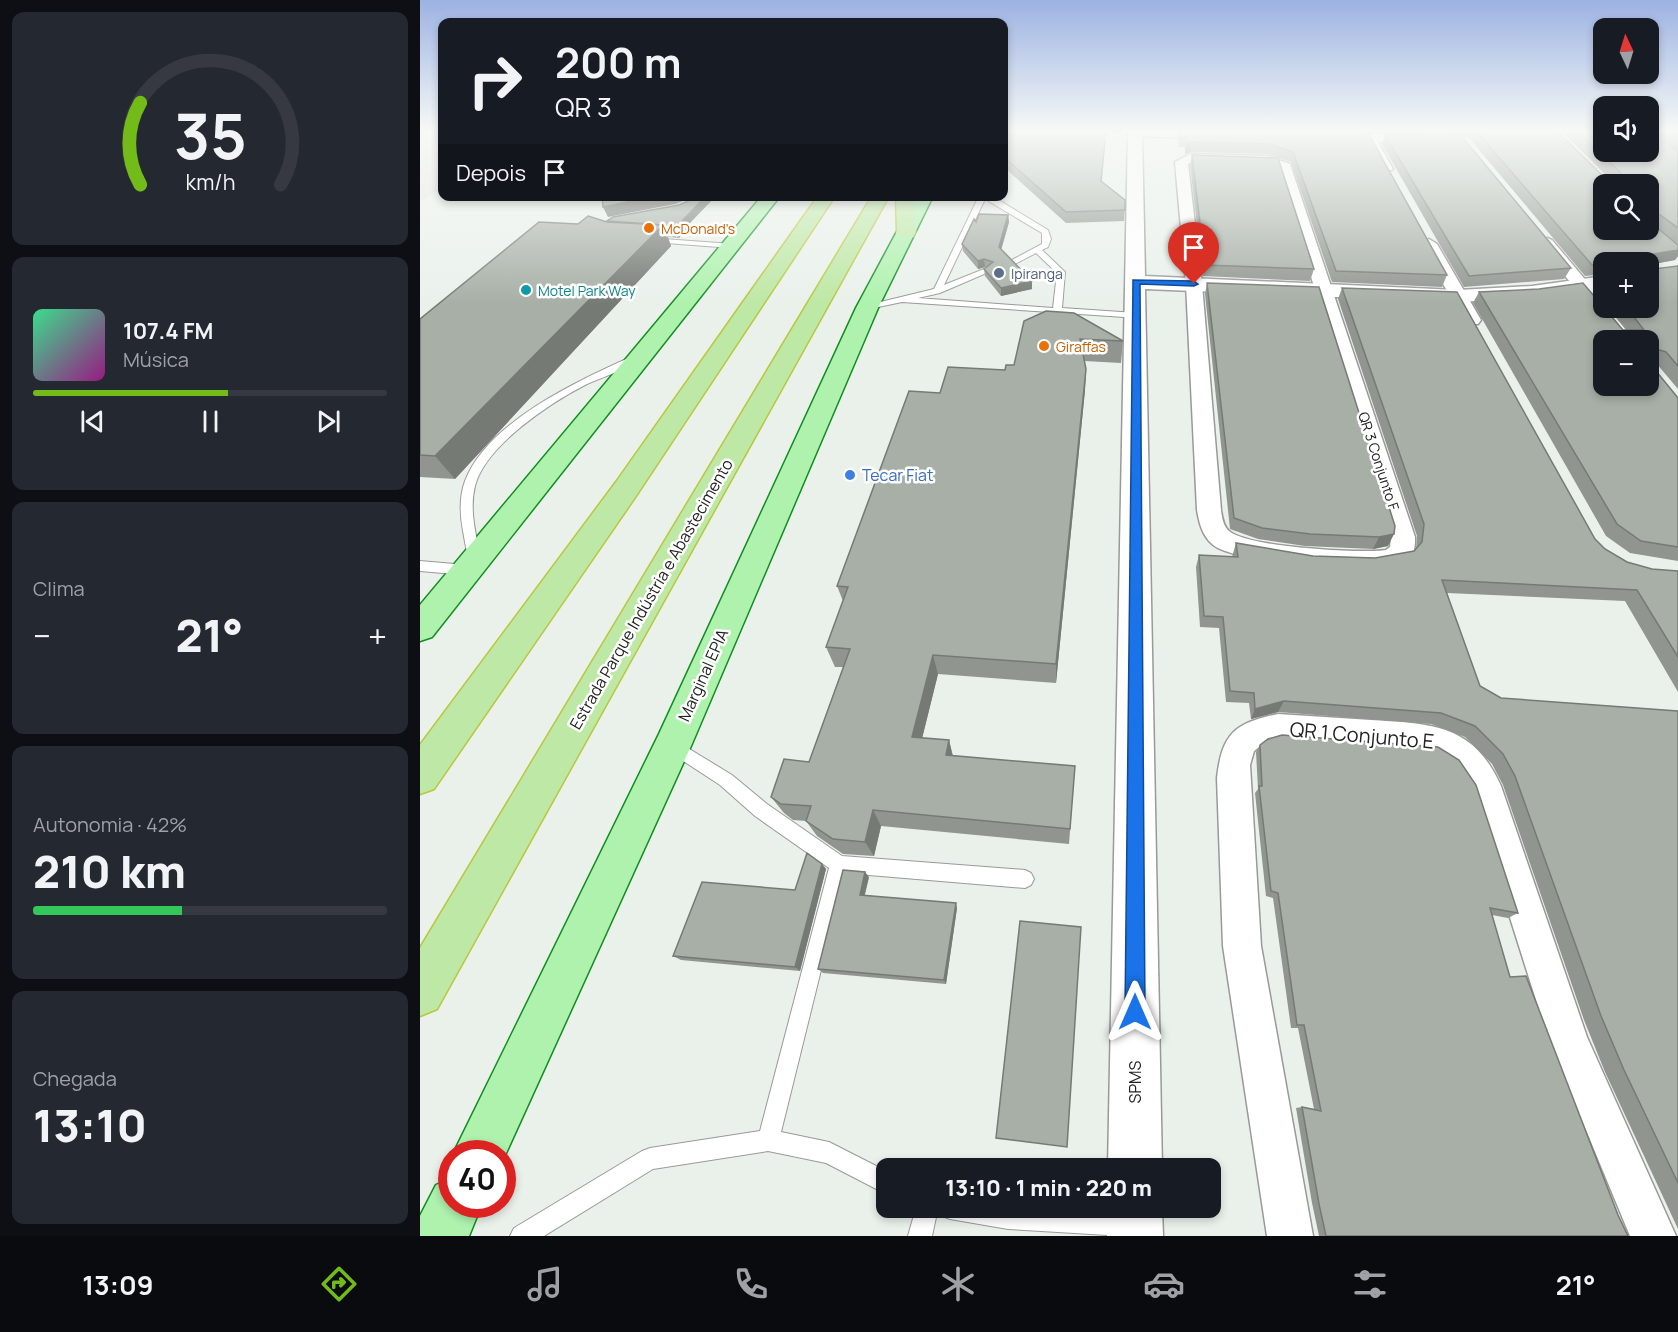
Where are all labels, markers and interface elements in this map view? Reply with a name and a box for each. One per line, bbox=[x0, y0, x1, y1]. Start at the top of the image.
north arrow bbox=[1593, 18, 1659, 84]
map controls bbox=[1593, 18, 1659, 396]
text: 200 m bbox=[555, 33, 681, 91]
icon: right bbox=[456, 42, 534, 120]
text: QR 3 bbox=[555, 88, 612, 125]
text: 35 bbox=[174, 93, 246, 179]
button: sound bbox=[1593, 96, 1659, 162]
icon: arrive bbox=[538, 156, 571, 189]
text: Depois bbox=[456, 158, 526, 188]
text: km/h bbox=[185, 168, 235, 197]
button: search bbox=[1593, 174, 1659, 240]
place label: McDonald's bbox=[661, 219, 735, 238]
marker: McDonald's bbox=[642, 221, 656, 235]
pin bbox=[1168, 222, 1219, 284]
icon: arrive bbox=[1177, 231, 1210, 264]
button: + bbox=[1593, 252, 1659, 318]
place label: Ipiranga bbox=[1011, 264, 1063, 283]
marker: Ipiranga bbox=[992, 266, 1006, 280]
place label: Motel Park Way bbox=[538, 281, 636, 300]
marker: Motel Park Way bbox=[519, 283, 533, 297]
text: 107.4 FM bbox=[123, 316, 213, 346]
button: − bbox=[1593, 330, 1659, 396]
place label: Giraffas bbox=[1056, 337, 1106, 356]
marker: Giraffas bbox=[1037, 339, 1051, 353]
text: Música bbox=[123, 346, 189, 373]
icon: previous bbox=[76, 405, 109, 438]
icon: pause bbox=[194, 405, 227, 438]
icon: next bbox=[312, 405, 345, 438]
street label: QR 3 Conjunto F bbox=[1354, 409, 1404, 513]
street label: Estrada Parque Indústria e Abastecimento bbox=[564, 455, 738, 733]
place label: Tecar Fiat bbox=[862, 464, 933, 486]
marker: Tecar Fiat bbox=[843, 468, 857, 482]
text: Clima bbox=[33, 575, 85, 602]
text: 21° bbox=[175, 604, 243, 666]
text: − bbox=[33, 613, 51, 658]
text: + bbox=[368, 613, 387, 658]
street label: Marginal EPIA bbox=[673, 625, 733, 725]
street label: QR 1 Conjunto E bbox=[1289, 715, 1435, 755]
text: Autonomia · 42% bbox=[33, 811, 187, 838]
text: 210 km bbox=[33, 840, 186, 902]
position arrow bbox=[1103, 980, 1167, 1044]
street label: SPMS bbox=[1124, 1060, 1146, 1103]
text: Chegada bbox=[33, 1065, 117, 1092]
text: 13:10 bbox=[33, 1094, 147, 1156]
speed limit sign: 40 bbox=[438, 1140, 516, 1218]
text: 13:10 · 1 min · 220 m bbox=[945, 1173, 1152, 1203]
icon: directions bbox=[318, 1263, 360, 1305]
icon: music bbox=[524, 1263, 566, 1305]
icon: phone bbox=[730, 1263, 772, 1305]
icon: climate bbox=[937, 1263, 979, 1305]
icon: car bbox=[1143, 1263, 1185, 1305]
icon: filters bbox=[1349, 1263, 1391, 1305]
text: 13:09 bbox=[82, 1266, 153, 1303]
text: 21° bbox=[1556, 1266, 1596, 1303]

